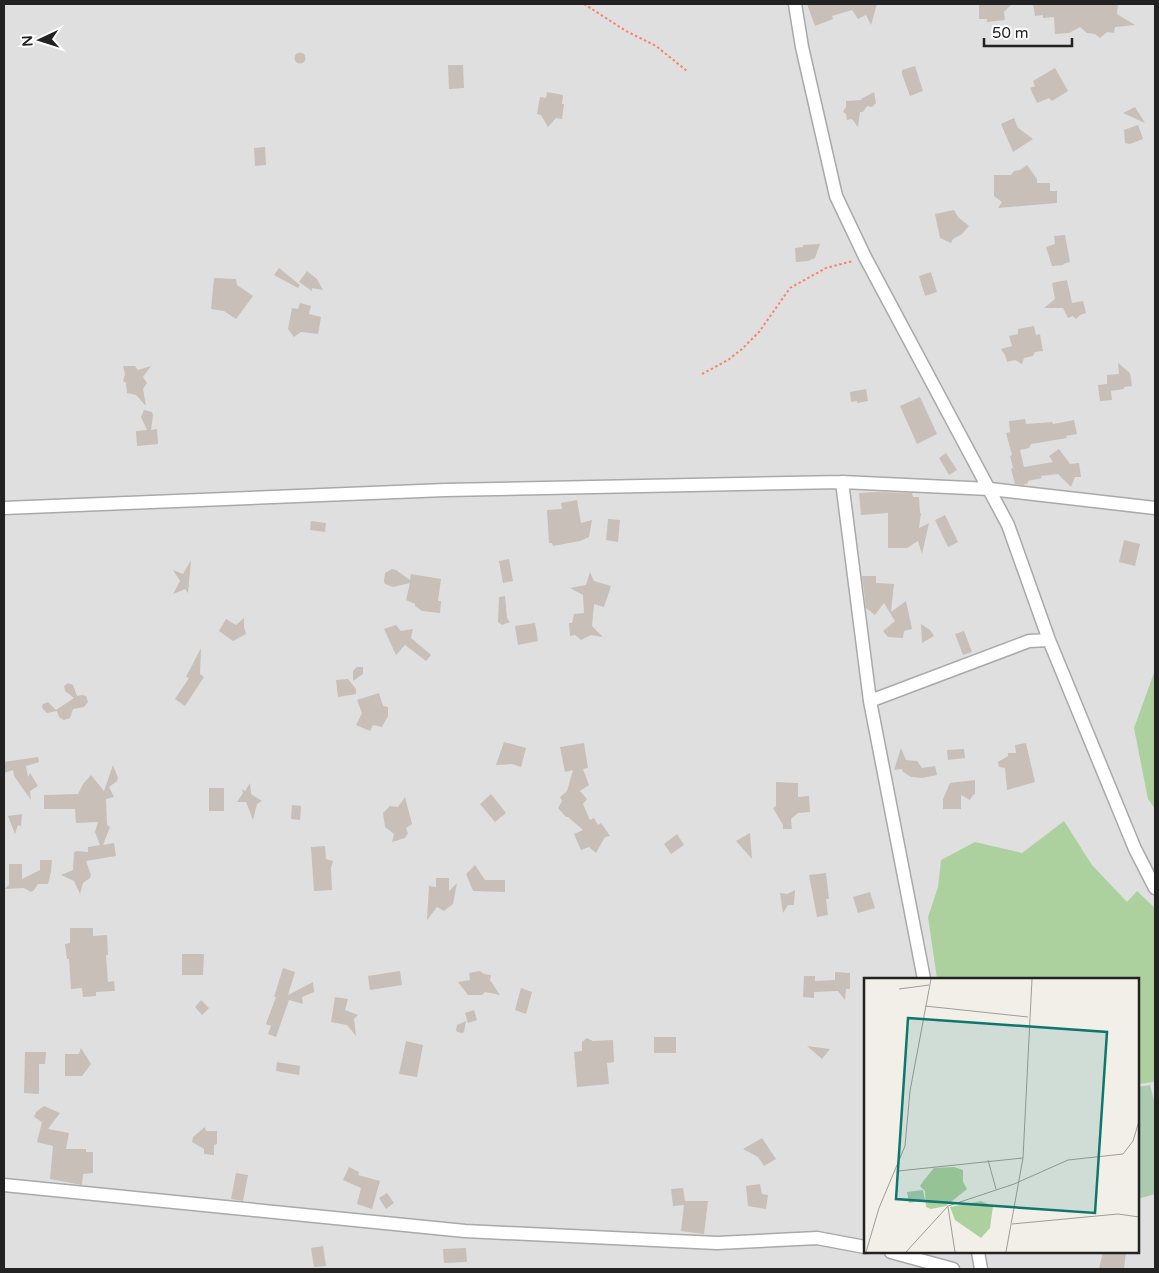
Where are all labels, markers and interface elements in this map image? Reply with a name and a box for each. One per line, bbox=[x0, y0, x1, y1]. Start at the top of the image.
north arrow bbox=[15, 15, 65, 65]
scale bar bbox=[984, 15, 1072, 47]
text: 50 m bbox=[992, 24, 1029, 42]
text: N bbox=[19, 35, 36, 47]
inset map bbox=[864, 978, 1139, 1253]

